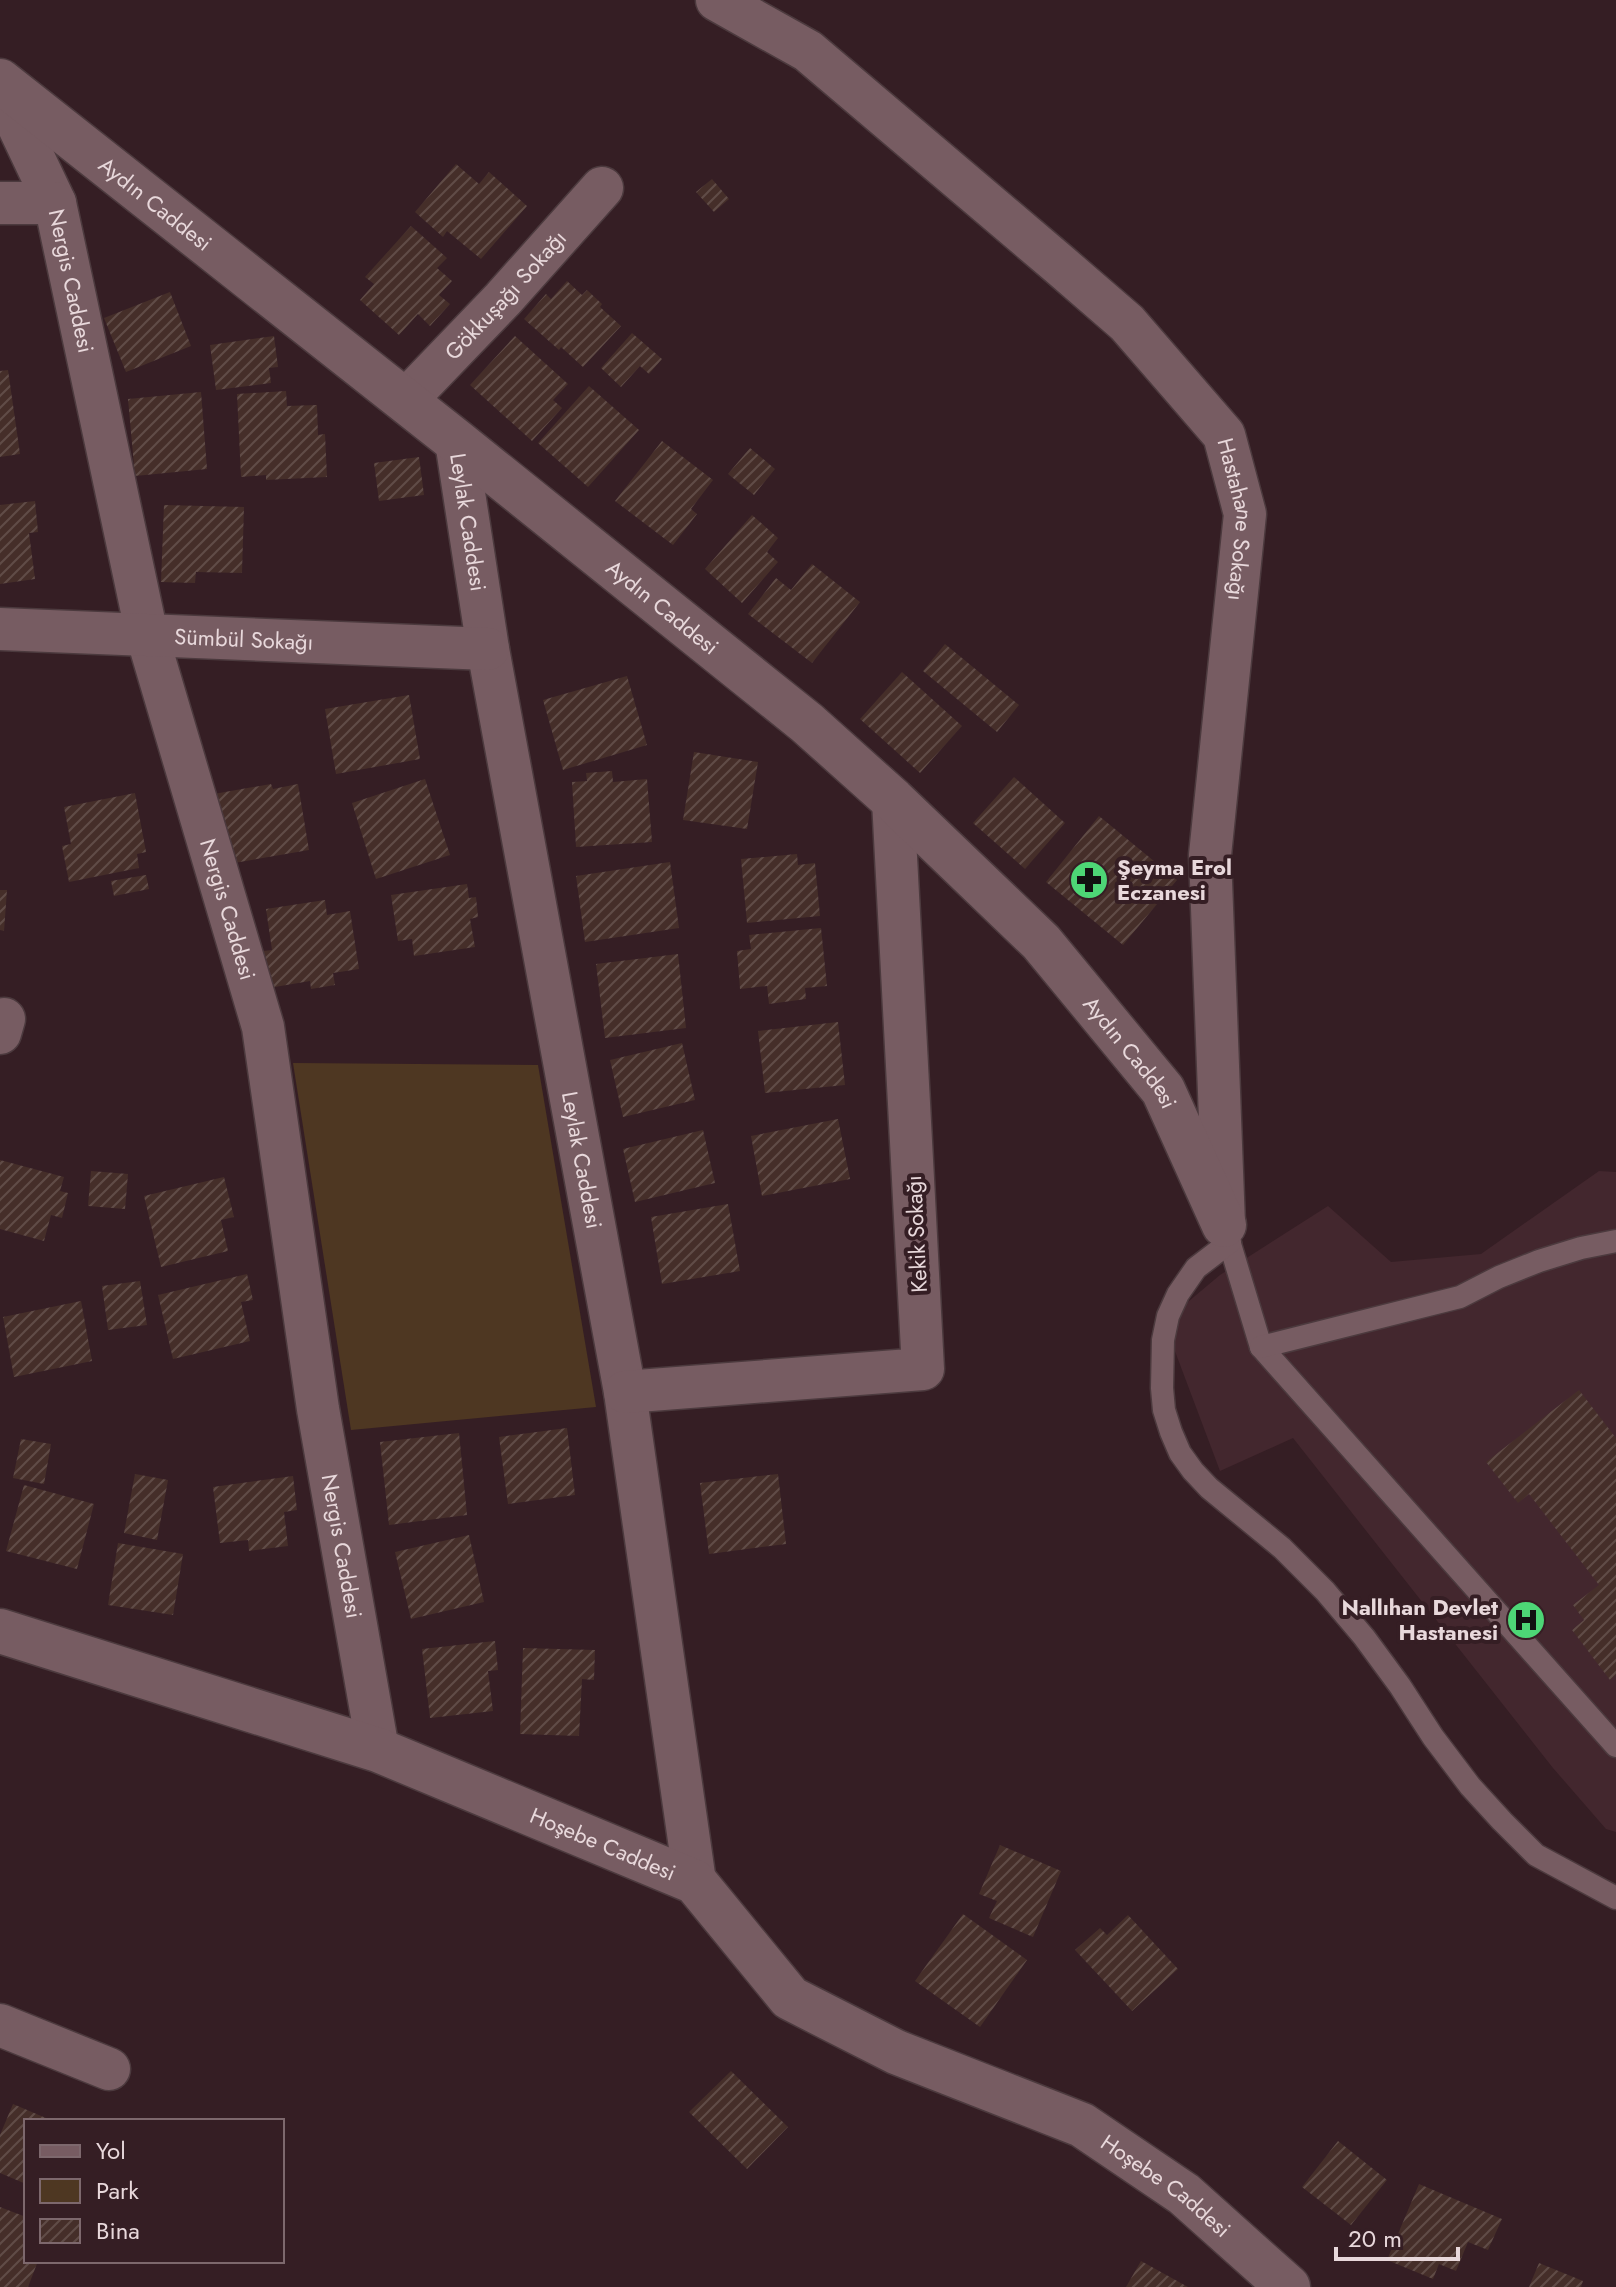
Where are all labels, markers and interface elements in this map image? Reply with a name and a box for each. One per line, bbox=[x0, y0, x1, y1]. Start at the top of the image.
street label: Aydın Caddesi bbox=[92, 149, 219, 258]
street label: Nergis Caddesi bbox=[41, 206, 102, 356]
street label: Gökkuşağı Sokağı bbox=[437, 223, 573, 367]
street label: Hastahane Sokağı bbox=[1209, 434, 1261, 602]
street label: Leylak Caddesi bbox=[442, 451, 495, 593]
street label: Aydın Caddesi bbox=[599, 552, 726, 662]
street label: Sümbül Sokağı bbox=[174, 620, 314, 658]
street label: Nergis Caddesi bbox=[192, 835, 264, 984]
place label: Şeyma Erol Eczanesi bbox=[1117, 851, 1232, 908]
pharmacy icon: Şeyma Erol Eczanesi bbox=[1068, 859, 1110, 901]
street label: Aydın Caddesi bbox=[1076, 989, 1185, 1114]
street label: Leylak Caddesi bbox=[554, 1089, 611, 1231]
street label: Kekik Sokağı bbox=[897, 1175, 935, 1293]
street label: Nergis Caddesi bbox=[314, 1471, 371, 1621]
place label: Nallıhan Devlet Hastanesi bbox=[1342, 1591, 1498, 1648]
hospital icon: Nallıhan Devlet Hastanesi bbox=[1505, 1599, 1547, 1641]
street label: Hoşebe Caddesi bbox=[525, 1799, 681, 1888]
legend bbox=[24, 2119, 284, 2263]
street label: Hoşebe Caddesi bbox=[1095, 2126, 1238, 2245]
text: Yol bbox=[96, 2133, 126, 2168]
text: Park bbox=[96, 2173, 139, 2208]
scale bar bbox=[1336, 2211, 1458, 2261]
text: Bina bbox=[96, 2213, 140, 2248]
text: 20 m bbox=[1348, 2221, 1402, 2256]

